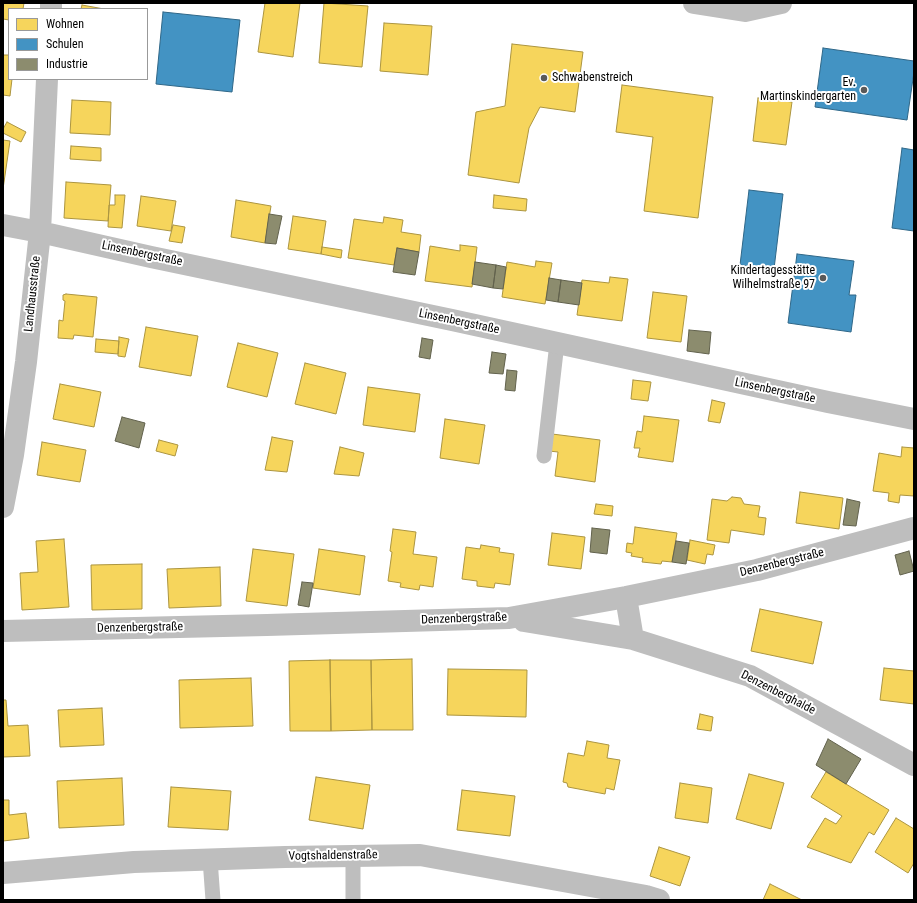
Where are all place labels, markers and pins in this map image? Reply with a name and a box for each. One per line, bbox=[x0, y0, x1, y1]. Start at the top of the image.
place label: Schwabenstreich bbox=[552, 71, 633, 85]
marker: Schwabenstreich bbox=[539, 73, 549, 83]
place label: Ev. Martinskindergarten bbox=[760, 76, 856, 104]
marker: Ev. Martinskindergarten bbox=[859, 85, 869, 95]
place label: Kindertagesstätte Wilhelmstraße 97 bbox=[731, 264, 815, 292]
marker: Kindertagesstätte Wilhelmstraße 97 bbox=[818, 273, 828, 283]

